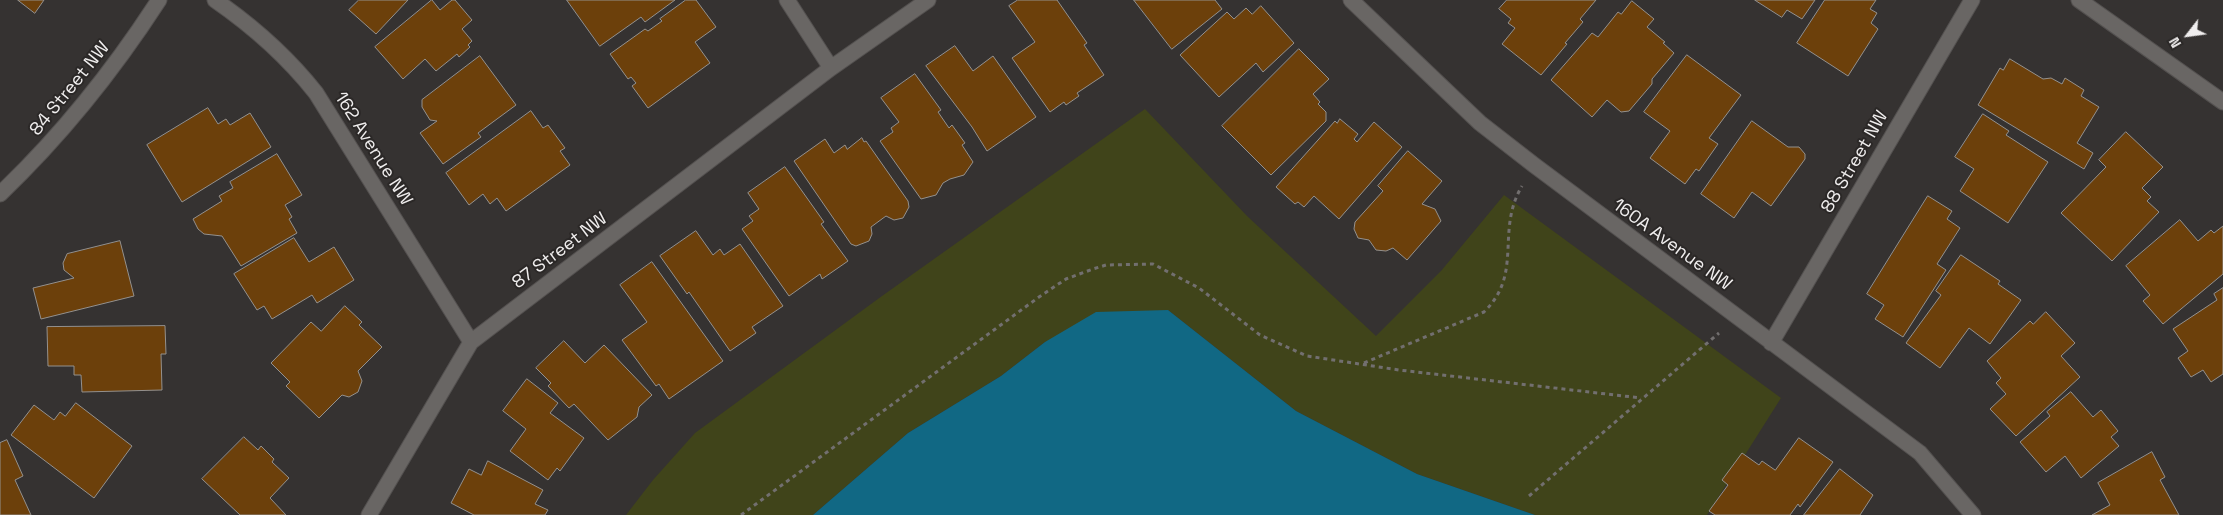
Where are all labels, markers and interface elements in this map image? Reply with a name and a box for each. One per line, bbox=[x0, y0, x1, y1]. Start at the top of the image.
north arrow bbox=[2163, 10, 2213, 60]
text: N bbox=[2165, 34, 2185, 51]
street label: 84 Street NW bbox=[26, 38, 114, 140]
street label: 162 Avenue NW bbox=[329, 88, 417, 210]
street label: 88 Street NW bbox=[1817, 107, 1893, 217]
street label: 160A Avenue NW bbox=[1608, 195, 1736, 295]
street label: 87 Street NW bbox=[508, 208, 612, 294]

